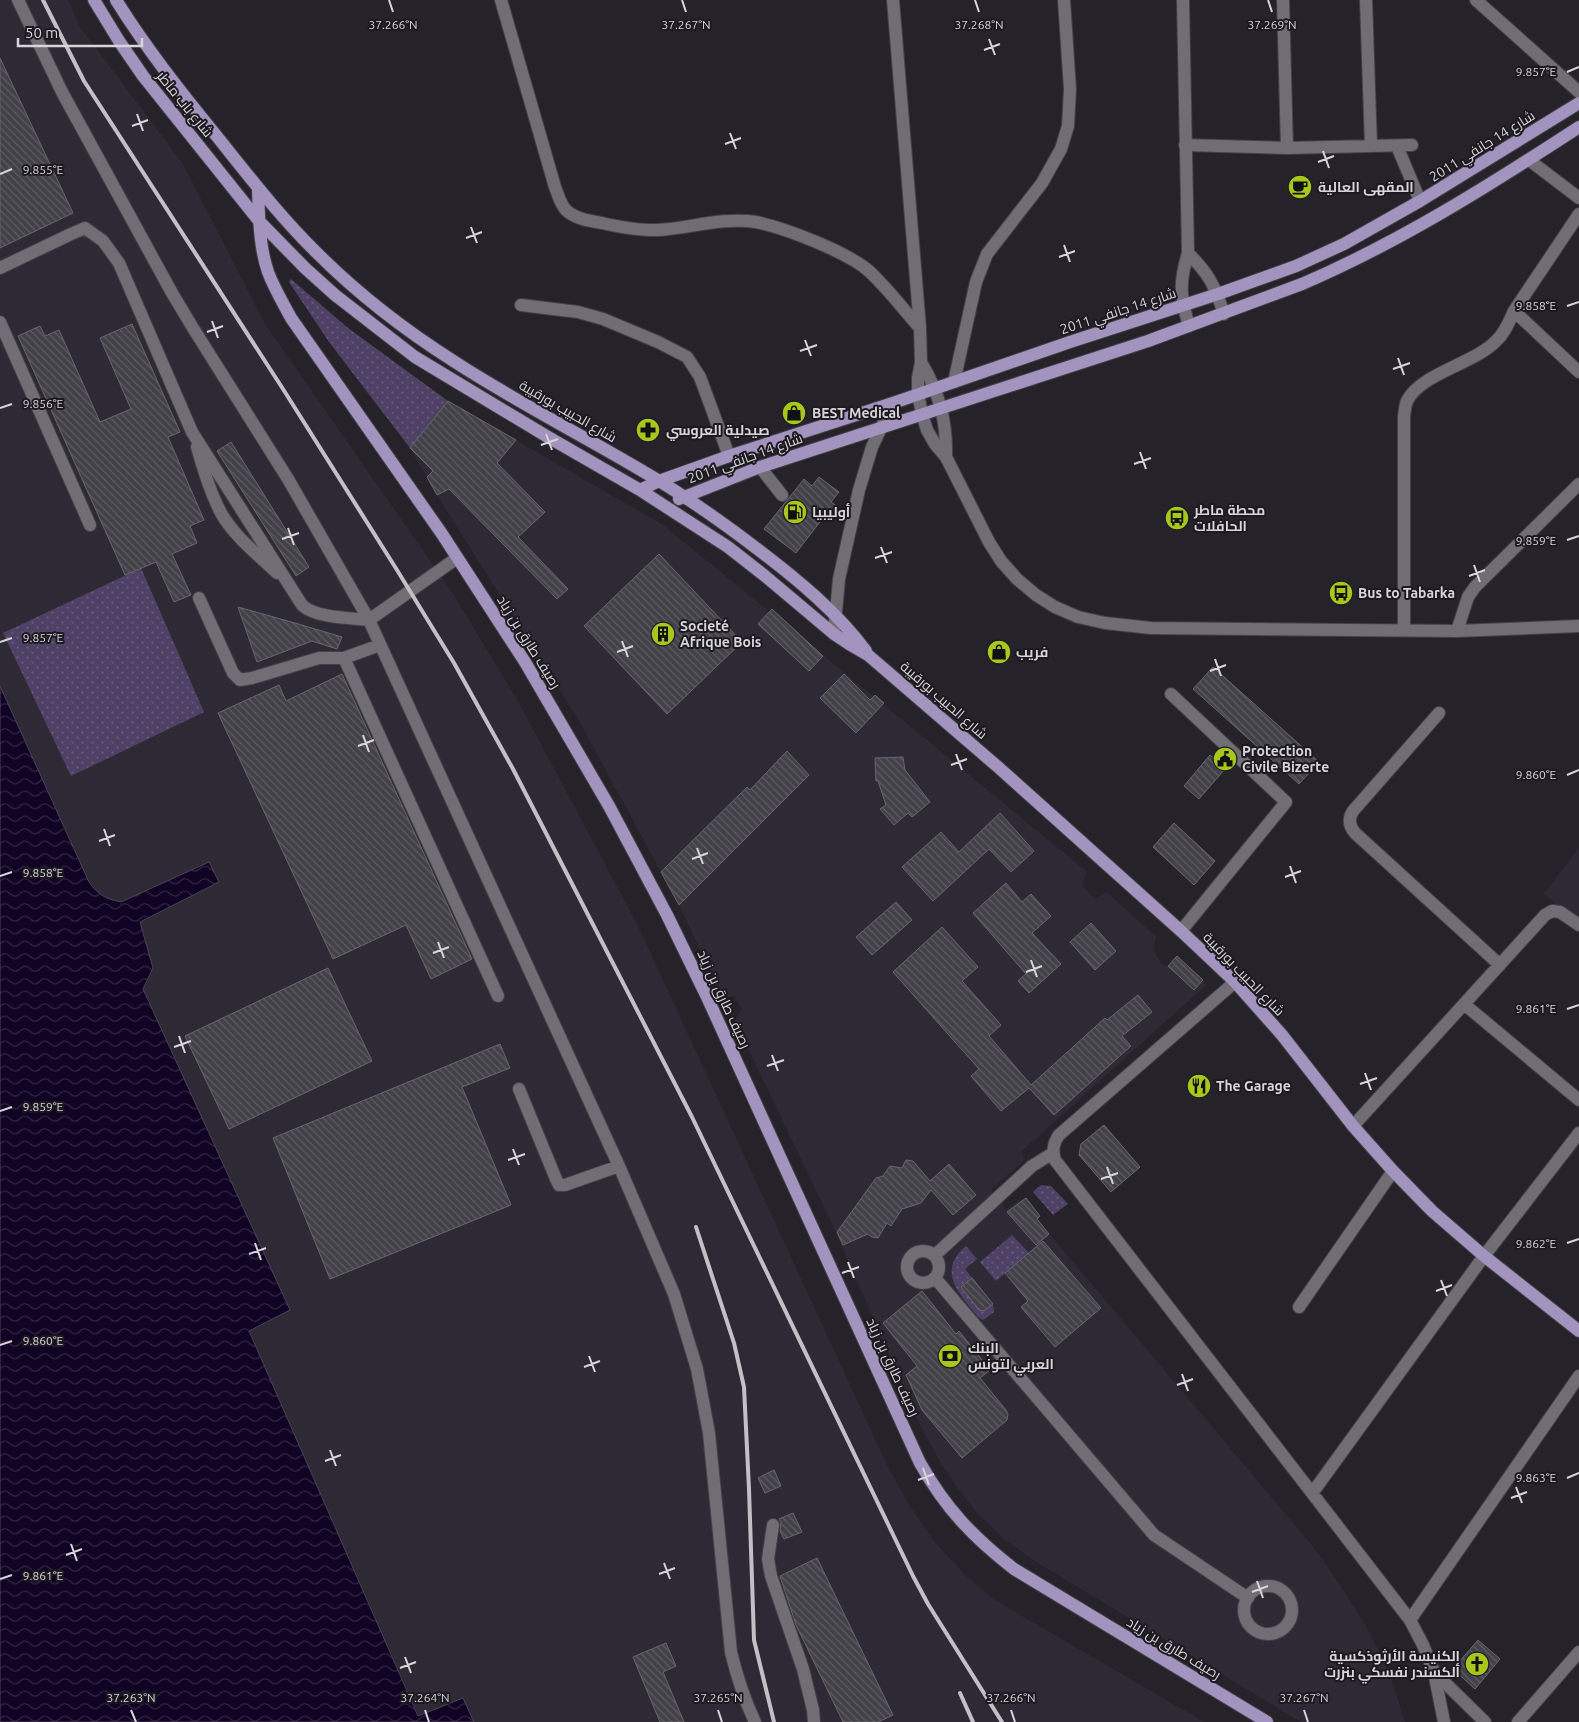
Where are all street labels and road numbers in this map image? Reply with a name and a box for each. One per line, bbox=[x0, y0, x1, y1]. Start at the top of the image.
street label: شارع باب ماطر bbox=[152, 67, 216, 141]
street label: شارع 14 جانفي 2011 bbox=[1426, 107, 1540, 188]
street label: شارع 14 جانفي 2011 bbox=[1058, 285, 1179, 341]
street label: شارع الحبيب بورقيبة bbox=[516, 377, 619, 446]
street label: شارع 14 جانفي 2011 bbox=[685, 430, 806, 490]
street label: رصيف طارق بن زياد bbox=[493, 592, 564, 692]
street label: شارع الحبيب بورقيبة bbox=[897, 658, 991, 743]
street label: شارع الحبيب بورقيبة bbox=[1199, 929, 1288, 1020]
street label: رصيف طارق بن زياد bbox=[693, 947, 754, 1051]
street label: رصيف طارق بن زياد bbox=[862, 1315, 923, 1419]
street label: رصيف طارق بن زياد bbox=[1124, 1614, 1224, 1683]

